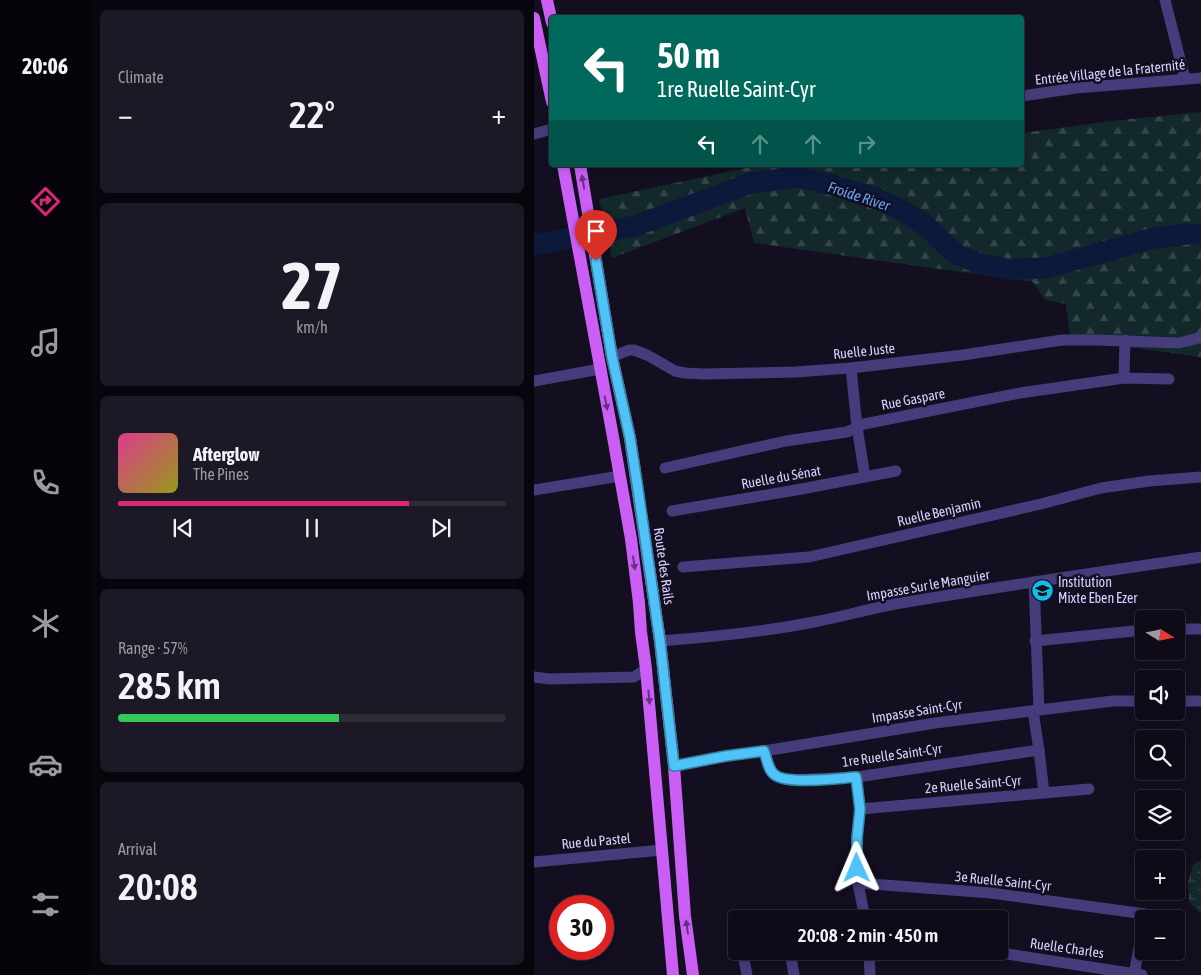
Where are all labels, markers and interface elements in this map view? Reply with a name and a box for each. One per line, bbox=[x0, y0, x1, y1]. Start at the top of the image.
icon: left bbox=[574, 35, 639, 100]
text: 50 m bbox=[657, 35, 720, 75]
text: 20:06 bbox=[22, 53, 68, 79]
street label: Entrée Village de la Fraternité bbox=[1034, 56, 1186, 88]
text: Climate bbox=[118, 68, 164, 86]
text: 1re Ruelle Saint-Cyr bbox=[657, 76, 815, 102]
text: 22° bbox=[289, 93, 335, 136]
text: − bbox=[118, 98, 133, 130]
text: + bbox=[491, 98, 506, 130]
icon: left bbox=[693, 130, 721, 158]
icon: ahead bbox=[746, 130, 774, 158]
icon: ahead bbox=[799, 130, 827, 158]
icon: right bbox=[852, 130, 880, 158]
one-way arrow bbox=[579, 173, 587, 189]
water label: Froide River bbox=[826, 178, 893, 214]
icon: directions bbox=[28, 184, 63, 219]
pin bbox=[575, 210, 617, 261]
icon: arrive bbox=[582, 217, 610, 245]
text: 27 bbox=[281, 248, 343, 323]
text: km/h bbox=[296, 318, 328, 336]
icon: music bbox=[28, 325, 63, 360]
street label: Ruelle Juste bbox=[832, 340, 896, 362]
street label: Rue Gaspare bbox=[880, 385, 946, 413]
one-way arrow bbox=[603, 395, 611, 411]
text: Afterglow bbox=[193, 443, 260, 465]
street label: Ruelle du Sénat bbox=[740, 462, 822, 492]
icon: phone bbox=[28, 465, 63, 500]
text: The Pines bbox=[193, 465, 249, 483]
street label: Ruelle Benjamin bbox=[896, 495, 982, 529]
icon: previous bbox=[169, 514, 197, 542]
icon: pause bbox=[298, 514, 326, 542]
icon: next bbox=[427, 514, 455, 542]
street label: Route des Rails bbox=[651, 526, 677, 606]
one-way arrow bbox=[630, 555, 638, 571]
street label: Impasse Sur le Manguier bbox=[865, 566, 992, 604]
place label: Institution Mixte Eben Ezer bbox=[1058, 574, 1138, 606]
school or university icon: Institution Mixte Eben Ezer bbox=[1030, 578, 1054, 602]
icon: climate bbox=[28, 606, 63, 641]
north arrow bbox=[1135, 610, 1185, 660]
map controls bbox=[1135, 610, 1185, 960]
text: Range · 57% bbox=[118, 639, 188, 657]
text: 285 km bbox=[118, 664, 221, 707]
button: sound bbox=[1135, 670, 1185, 720]
one-way arrow bbox=[645, 690, 653, 706]
street label: Impasse Saint-Cyr bbox=[871, 696, 964, 726]
button: search bbox=[1135, 730, 1185, 780]
street label: 1re Ruelle Saint-Cyr bbox=[841, 740, 944, 770]
icon: car bbox=[28, 747, 63, 782]
street label: 2e Ruelle Saint-Cyr bbox=[924, 772, 1023, 796]
button: layers bbox=[1135, 790, 1185, 840]
street label: Rue du Pastel bbox=[561, 830, 632, 852]
text: Arrival bbox=[118, 840, 157, 858]
position arrow bbox=[830, 841, 882, 893]
button: + bbox=[1135, 850, 1185, 900]
text: 20:08 bbox=[118, 865, 198, 908]
street label: 3e Ruelle Saint-Cyr bbox=[954, 868, 1053, 894]
icon: filters bbox=[28, 887, 63, 922]
speed limit sign: 30 bbox=[549, 895, 614, 960]
button: − bbox=[1135, 910, 1185, 960]
one-way arrow bbox=[682, 918, 690, 934]
text: 20:08 · 2 min · 450 m bbox=[798, 924, 938, 946]
street label: Ruelle Charles bbox=[1029, 935, 1105, 961]

